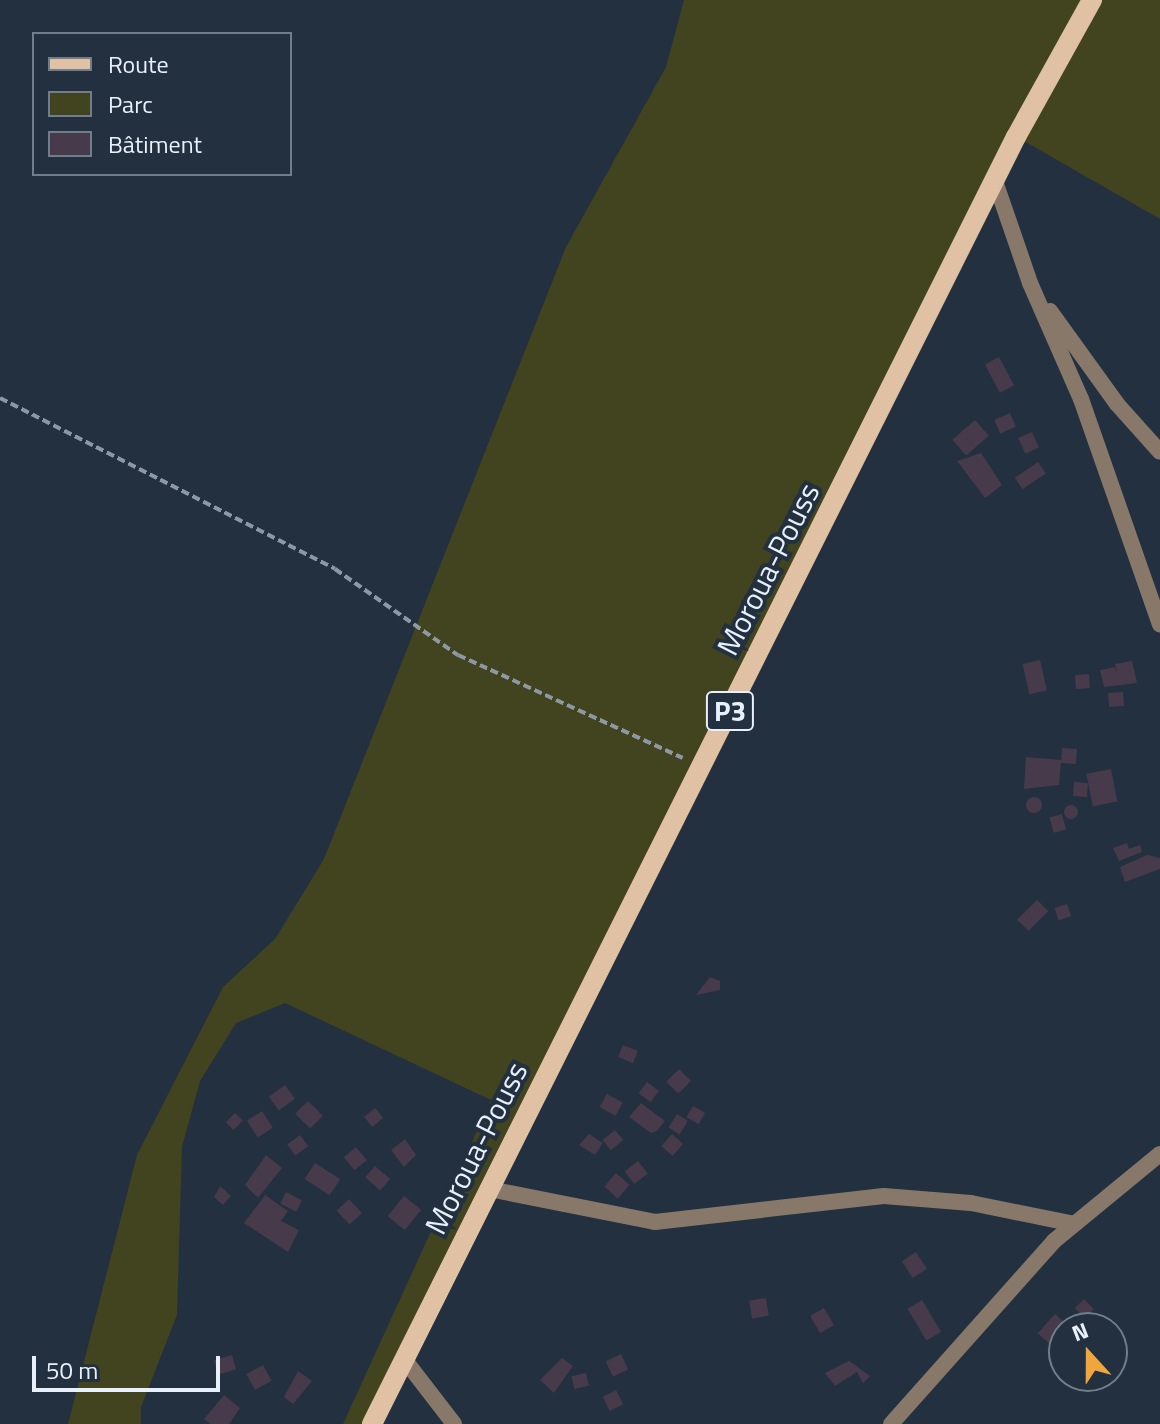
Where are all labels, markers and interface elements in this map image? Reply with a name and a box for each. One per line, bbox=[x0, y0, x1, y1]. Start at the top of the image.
legend bbox=[32, 32, 292, 176]
text: Route bbox=[108, 46, 169, 82]
text: Parc bbox=[108, 86, 153, 122]
text: Bâtiment bbox=[108, 126, 202, 162]
street label: Moroua-Pouss bbox=[709, 477, 827, 661]
road number: P3 bbox=[704, 687, 756, 735]
street label: Moroua-Pouss bbox=[417, 1056, 535, 1240]
north arrow bbox=[1048, 1312, 1128, 1392]
text: N bbox=[1067, 1313, 1093, 1350]
scale bar bbox=[36, 1340, 224, 1390]
text: 50 m bbox=[46, 1352, 98, 1388]

